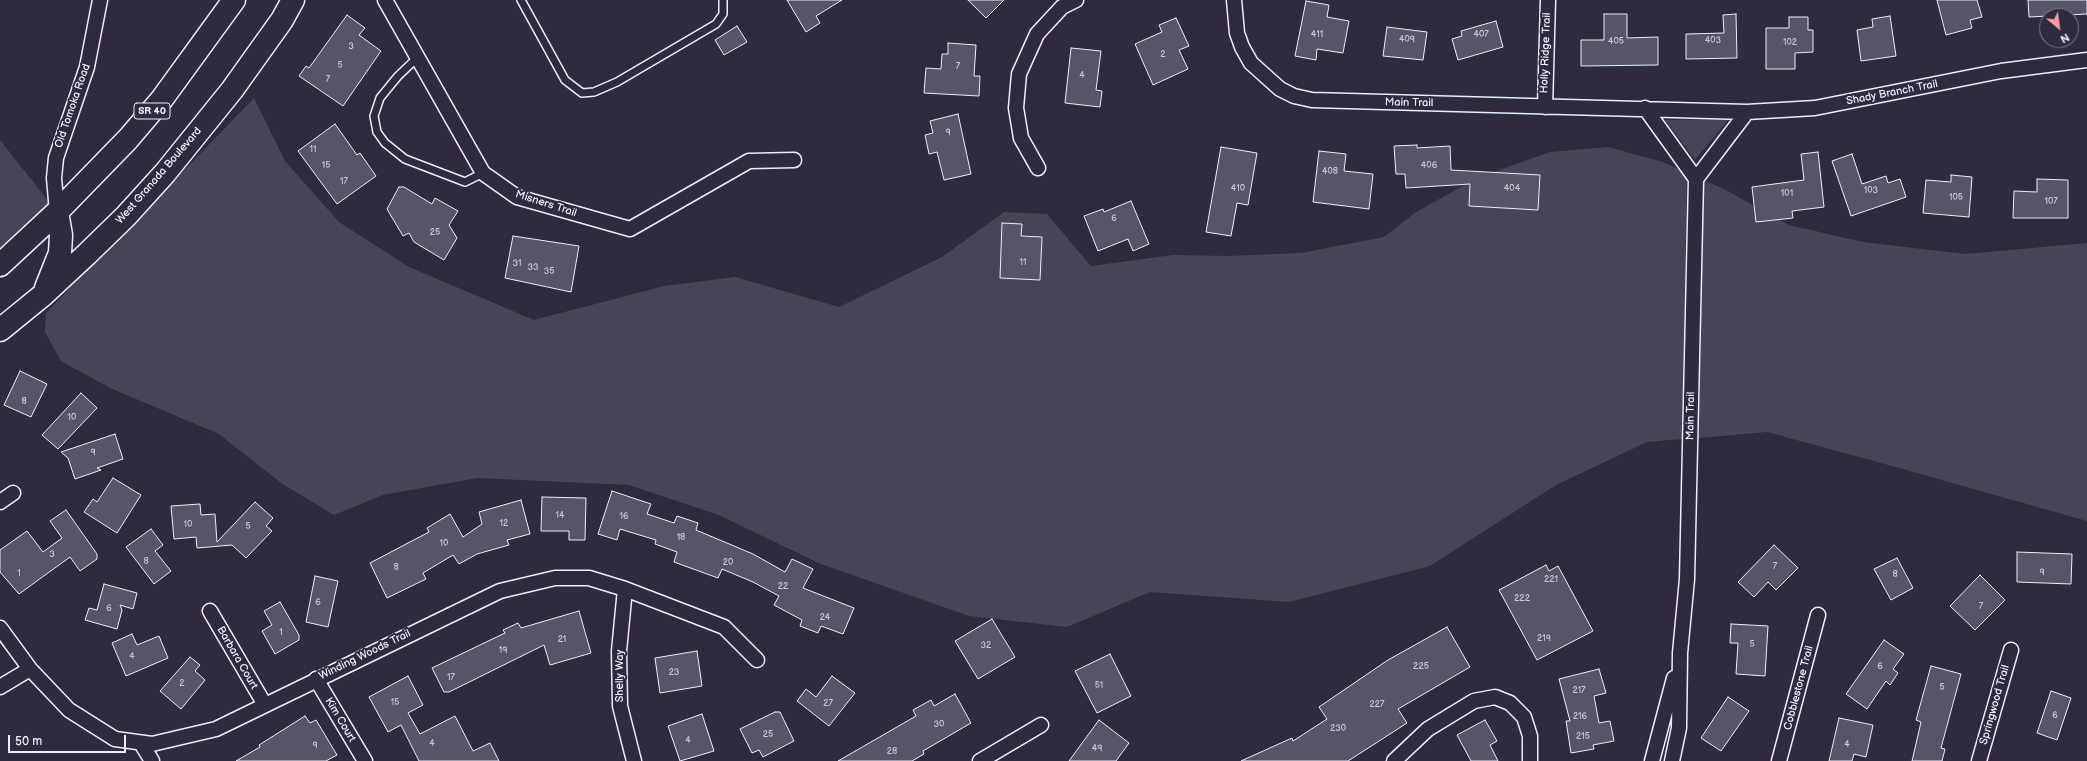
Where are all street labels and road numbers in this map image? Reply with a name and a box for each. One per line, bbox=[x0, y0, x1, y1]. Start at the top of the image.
street label: Holly Ridge Trail bbox=[1538, 12, 1554, 94]
street label: Old Tomoka Road bbox=[52, 62, 94, 150]
street label: Shady Branch Trail bbox=[1845, 78, 1939, 108]
street label: Main Trail bbox=[1385, 96, 1433, 110]
road number: SR 40 bbox=[134, 103, 170, 119]
street label: West Granada Boulevard bbox=[113, 125, 205, 227]
street label: Misners Trail bbox=[514, 188, 578, 220]
street label: Main Trail bbox=[1684, 392, 1698, 440]
street label: Barbara Court bbox=[214, 624, 260, 692]
street label: Winding Woods Trail bbox=[317, 627, 413, 683]
street label: Cobblestone Trail bbox=[1781, 644, 1817, 732]
street label: Shelly Way bbox=[613, 650, 627, 702]
street label: Springwood Trail bbox=[1977, 664, 2013, 746]
street label: Kim Court bbox=[322, 695, 358, 745]

